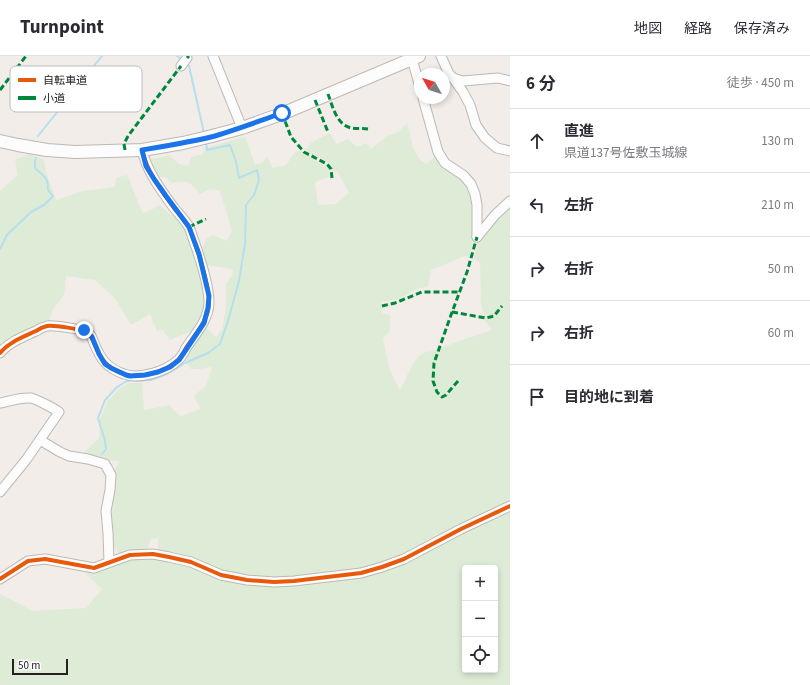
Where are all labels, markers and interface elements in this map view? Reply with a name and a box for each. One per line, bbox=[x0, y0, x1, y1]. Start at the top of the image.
text: Turnpoint bbox=[20, 14, 104, 41]
text: 地図 bbox=[634, 19, 662, 39]
text: 経路 bbox=[684, 19, 712, 39]
text: 保存済み bbox=[734, 19, 790, 39]
legend bbox=[10, 66, 142, 112]
north arrow bbox=[414, 68, 450, 104]
text: 6 分 bbox=[526, 72, 555, 96]
text: 自転車道 bbox=[43, 73, 87, 88]
text: 徒歩 · 450 m bbox=[727, 74, 794, 92]
text: 小道 bbox=[43, 91, 65, 106]
route start bbox=[273, 104, 291, 122]
text: 直進 bbox=[564, 121, 594, 142]
icon: ahead bbox=[526, 130, 548, 152]
text: 130 m bbox=[761, 132, 794, 150]
text: 県道137号佐敷玉城線 bbox=[564, 144, 687, 162]
icon: left bbox=[526, 194, 548, 216]
text: 左折 bbox=[564, 195, 594, 216]
text: 210 m bbox=[761, 196, 794, 214]
icon: right bbox=[526, 258, 548, 280]
text: 右折 bbox=[564, 259, 594, 280]
text: 50 m bbox=[768, 260, 794, 278]
route end bbox=[75, 321, 93, 339]
icon: right bbox=[526, 322, 548, 344]
text: 右折 bbox=[564, 323, 594, 344]
text: 60 m bbox=[768, 324, 794, 342]
icon: arrive bbox=[526, 386, 548, 408]
text: 目的地に到着 bbox=[564, 387, 654, 408]
map controls bbox=[462, 565, 498, 673]
button: + bbox=[462, 565, 498, 601]
button: − bbox=[462, 601, 498, 637]
button: locate bbox=[462, 637, 498, 673]
scale bar bbox=[12, 657, 68, 676]
text: 50 m bbox=[18, 658, 40, 673]

